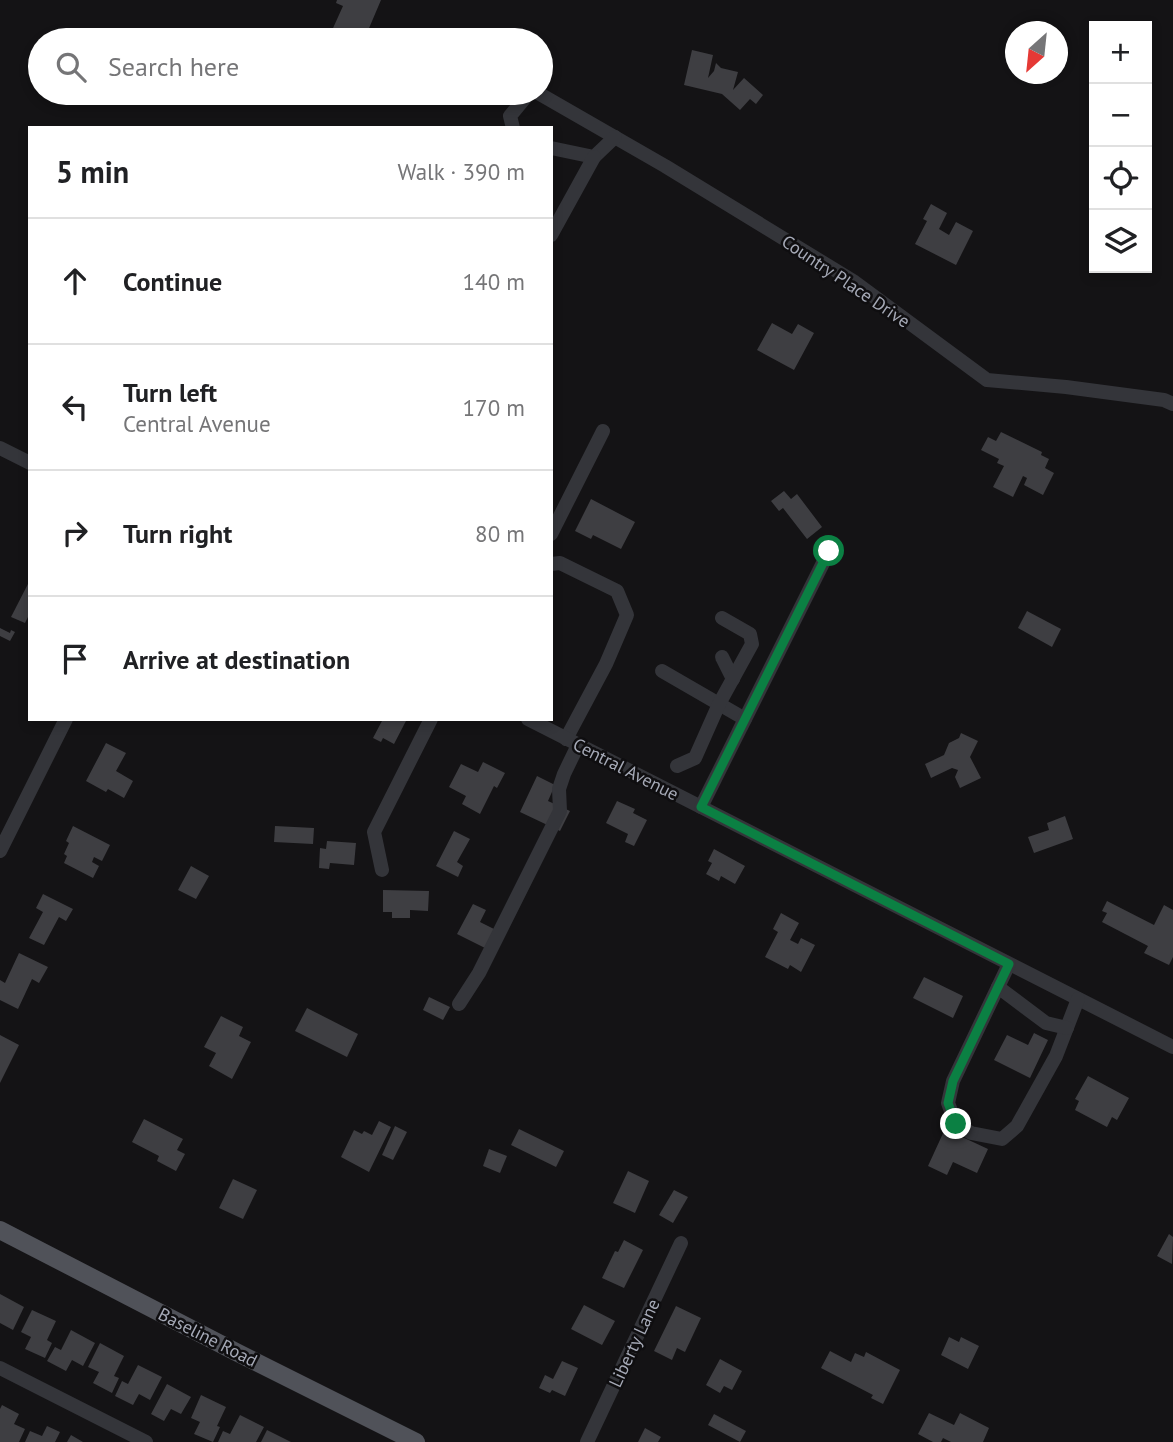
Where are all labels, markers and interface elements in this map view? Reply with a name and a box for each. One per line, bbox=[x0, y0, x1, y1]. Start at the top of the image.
north arrow bbox=[1005, 21, 1068, 84]
map controls bbox=[1089, 21, 1152, 273]
button: + bbox=[1089, 21, 1152, 84]
search box bbox=[28, 28, 553, 105]
icon: search bbox=[52, 48, 90, 86]
text: Search here bbox=[108, 50, 239, 83]
button: − bbox=[1089, 84, 1152, 147]
button: locate bbox=[1089, 147, 1152, 210]
text: 5 min bbox=[56, 152, 129, 191]
text: Walk · 390 m bbox=[398, 157, 525, 186]
button: layers bbox=[1089, 210, 1152, 273]
street label: Country Place Drive bbox=[777, 230, 915, 332]
icon: ahead bbox=[56, 262, 94, 300]
text: Continue bbox=[123, 265, 222, 298]
text: 140 m bbox=[463, 267, 525, 296]
text: Turn left bbox=[123, 376, 217, 409]
icon: left bbox=[56, 388, 94, 426]
text: 170 m bbox=[463, 393, 525, 422]
text: Central Avenue bbox=[123, 409, 271, 438]
icon: right bbox=[56, 514, 94, 552]
text: Turn right bbox=[123, 517, 232, 550]
text: 80 m bbox=[475, 519, 525, 548]
route start bbox=[813, 535, 844, 566]
icon: arrive bbox=[56, 640, 94, 678]
text: Arrive at destination bbox=[123, 643, 350, 676]
street label: Central Avenue bbox=[569, 733, 683, 805]
route end bbox=[940, 1108, 971, 1139]
street label: Liberty Lane bbox=[603, 1295, 665, 1391]
street label: Baseline Road bbox=[155, 1302, 261, 1372]

